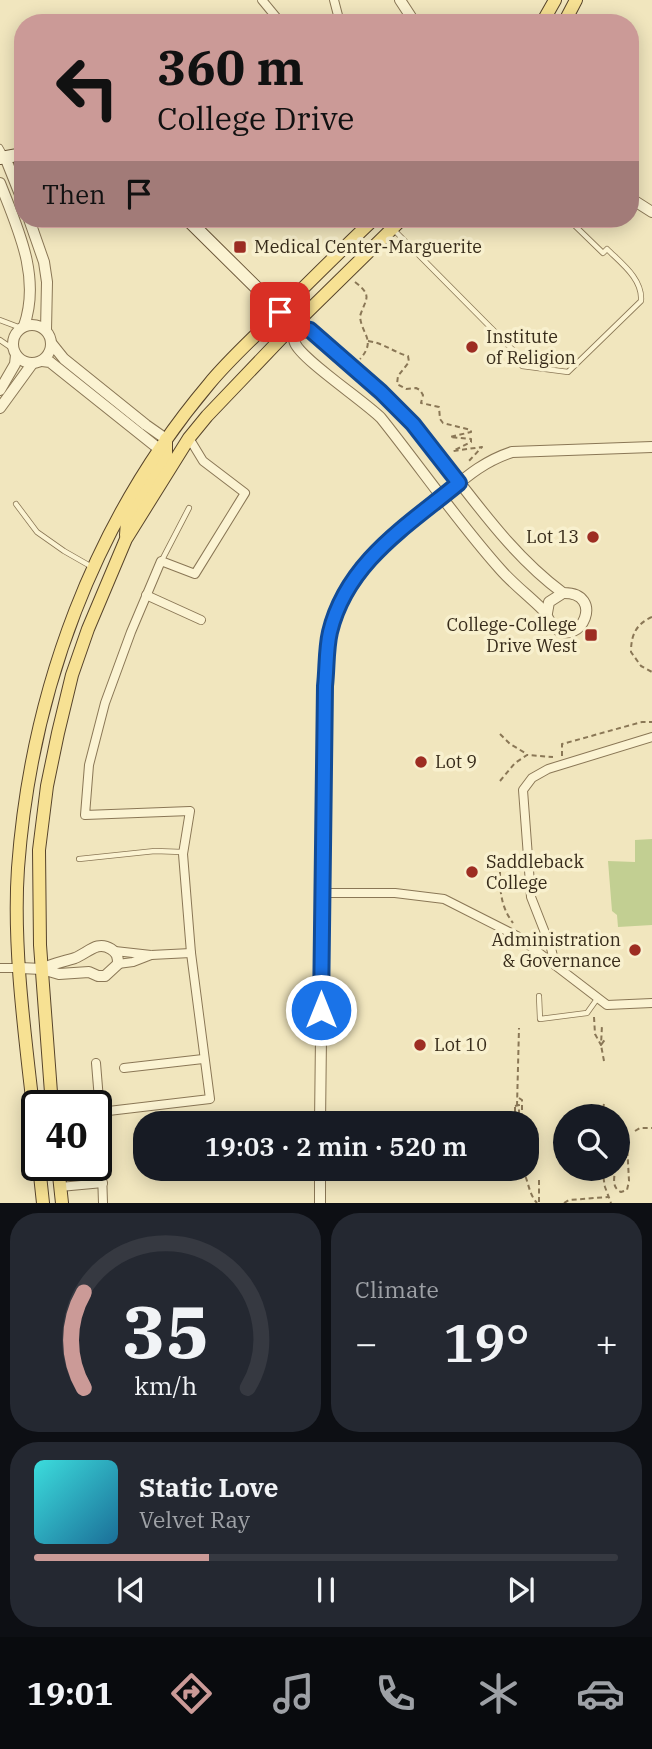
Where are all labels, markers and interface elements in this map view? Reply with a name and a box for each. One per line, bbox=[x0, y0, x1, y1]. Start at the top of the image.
text: 360 m bbox=[157, 35, 304, 98]
icon: left bbox=[42, 42, 133, 133]
text: College Drive bbox=[157, 97, 354, 139]
icon: arrive bbox=[120, 175, 158, 213]
text: Then bbox=[42, 177, 106, 211]
place label: Medical Center-Marguerite bbox=[254, 235, 482, 258]
marker: Medical Center-Marguerite bbox=[232, 239, 248, 255]
pin bbox=[250, 282, 310, 342]
icon: arrive bbox=[261, 293, 299, 331]
place label: Institute of Religion bbox=[486, 325, 576, 369]
marker: Institute of Religion bbox=[464, 339, 480, 355]
place label: Lot 13 bbox=[526, 525, 579, 548]
marker: Lot 13 bbox=[585, 529, 601, 545]
place label: College-College Drive West bbox=[447, 613, 577, 657]
marker: College-College Drive West bbox=[583, 627, 599, 643]
place label: Lot 9 bbox=[435, 750, 477, 773]
marker: Lot 9 bbox=[413, 754, 429, 770]
place label: Saddleback College bbox=[486, 850, 584, 894]
marker: Saddleback College bbox=[464, 864, 480, 880]
place label: Administration & Governance bbox=[491, 928, 621, 972]
marker: Administration & Governance bbox=[627, 942, 643, 958]
position arrow bbox=[284, 973, 358, 1047]
place label: Lot 10 bbox=[434, 1033, 487, 1056]
marker: Lot 10 bbox=[412, 1037, 428, 1053]
speed limit sign: 40 bbox=[21, 1090, 112, 1181]
map controls bbox=[553, 1104, 630, 1181]
button: search bbox=[553, 1104, 630, 1181]
text: 19:03 · 2 min · 520 m bbox=[205, 1129, 467, 1163]
text: Climate bbox=[355, 1274, 439, 1304]
text: 35 bbox=[122, 1284, 209, 1379]
text: 19° bbox=[443, 1309, 530, 1376]
text: − bbox=[355, 1318, 378, 1367]
text: + bbox=[595, 1318, 618, 1367]
text: km/h bbox=[134, 1369, 197, 1402]
text: Static Love bbox=[139, 1470, 278, 1504]
text: Velvet Ray bbox=[139, 1504, 250, 1534]
icon: previous bbox=[112, 1571, 150, 1609]
icon: pause bbox=[307, 1571, 345, 1609]
icon: next bbox=[502, 1571, 540, 1609]
icon: directions bbox=[167, 1669, 216, 1718]
icon: music bbox=[269, 1669, 318, 1718]
icon: phone bbox=[371, 1669, 420, 1718]
icon: climate bbox=[474, 1669, 523, 1718]
icon: car bbox=[576, 1669, 625, 1718]
text: 19:01 bbox=[27, 1672, 113, 1714]

